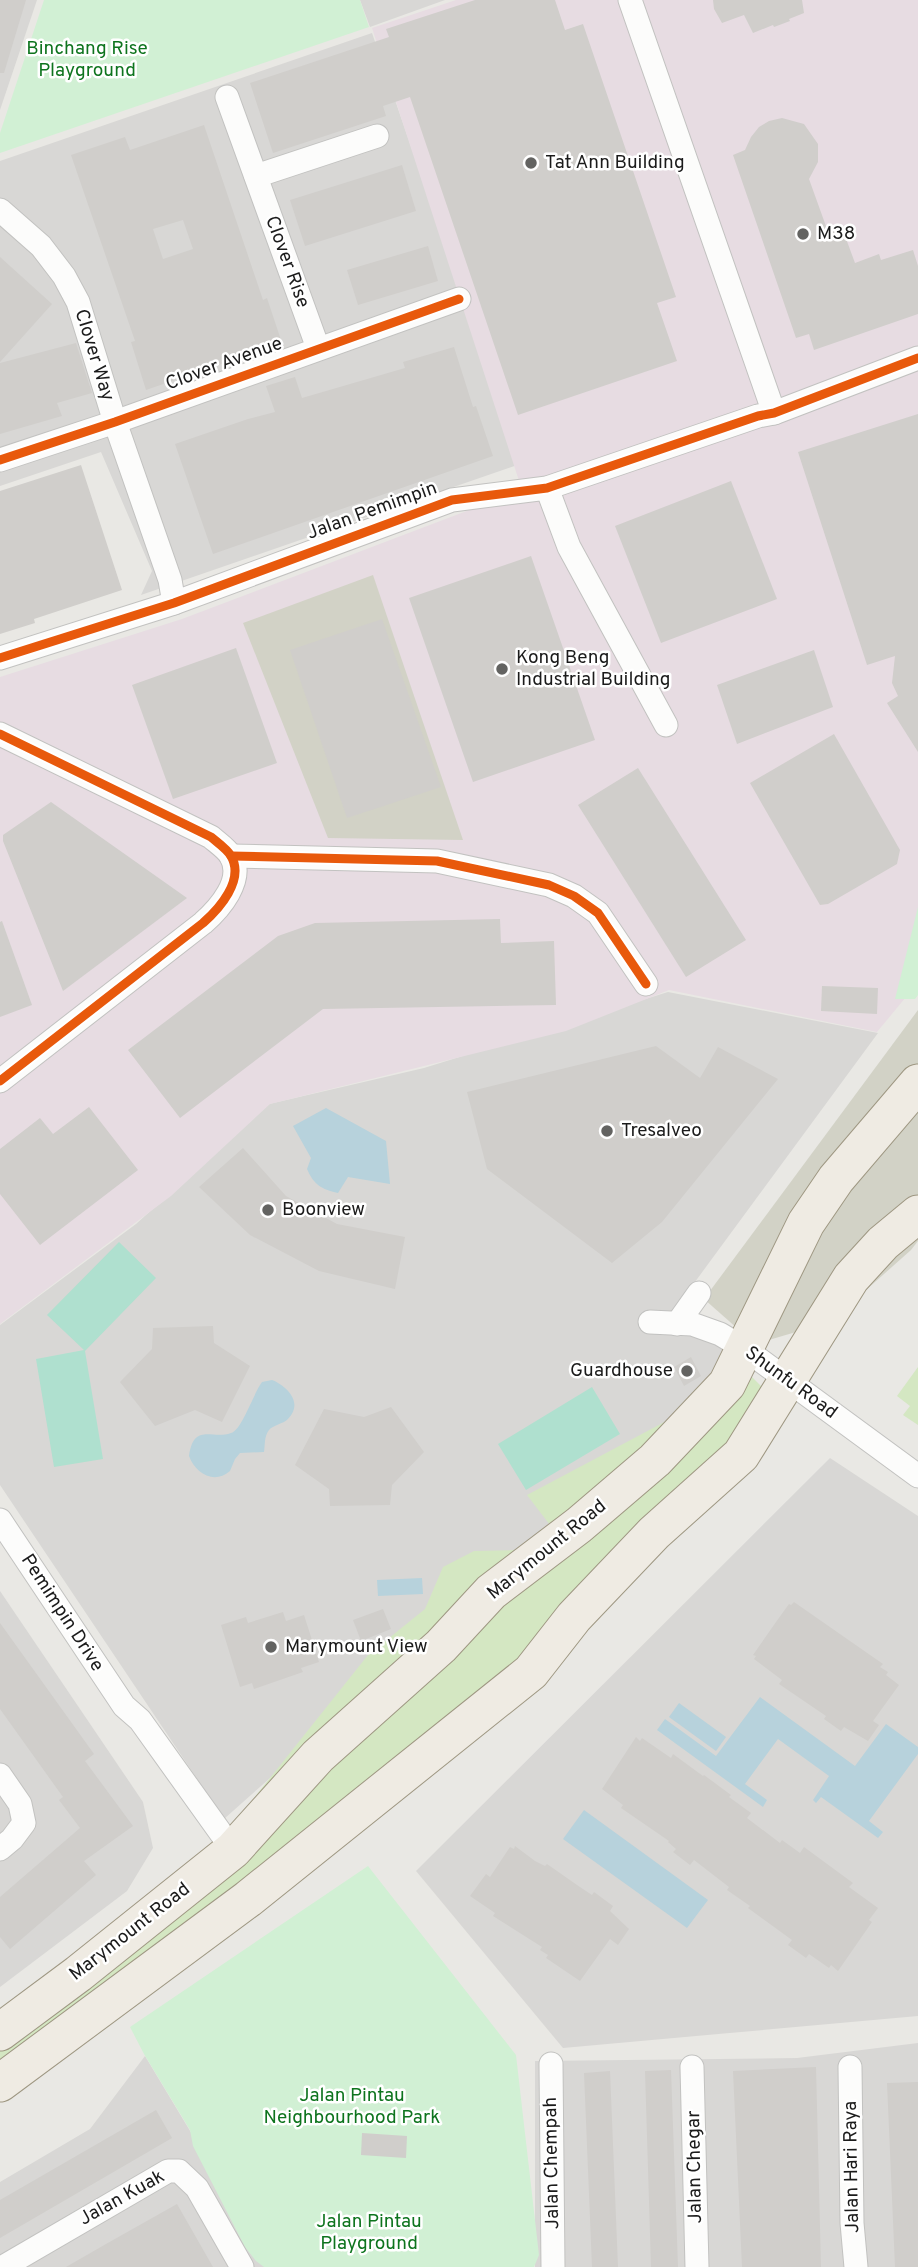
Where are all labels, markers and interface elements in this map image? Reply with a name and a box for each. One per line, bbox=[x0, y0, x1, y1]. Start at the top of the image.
park label: Binchang Rise Playground bbox=[26, 37, 148, 83]
place label: Tat Ann Building bbox=[545, 151, 685, 175]
marker: Tat Ann Building bbox=[523, 155, 539, 171]
street label: Clover Rise bbox=[259, 213, 315, 311]
place label: M38 bbox=[817, 222, 855, 246]
marker: M38 bbox=[795, 226, 811, 242]
street label: Clover Way bbox=[69, 306, 119, 404]
street label: Clover Avenue bbox=[162, 332, 286, 396]
street label: Jalan Pemimpin bbox=[304, 476, 440, 546]
place label: Kong Beng Industrial Building bbox=[516, 646, 671, 692]
marker: Kong Beng Industrial Building bbox=[494, 661, 510, 677]
place label: Tresalveo bbox=[621, 1119, 702, 1143]
marker: Tresalveo bbox=[599, 1123, 615, 1139]
place label: Boonview bbox=[282, 1198, 365, 1222]
marker: Boonview bbox=[260, 1202, 276, 1218]
street label: Shunfu Road bbox=[740, 1341, 842, 1425]
place label: Guardhouse bbox=[570, 1359, 673, 1383]
marker: Guardhouse bbox=[679, 1363, 695, 1379]
street label: Marymount Road bbox=[482, 1495, 612, 1605]
street label: Pemimpin Drive bbox=[15, 1550, 109, 1676]
place label: Marymount View bbox=[285, 1635, 428, 1659]
marker: Marymount View bbox=[263, 1639, 279, 1655]
street label: Marymount Road bbox=[65, 1877, 195, 1987]
park label: Jalan Pintau Neighbourhood Park bbox=[264, 2084, 440, 2130]
street label: Jalan Chempah bbox=[539, 2097, 565, 2229]
street label: Jalan Hari Raya bbox=[839, 2101, 865, 2233]
street label: Jalan Chegar bbox=[682, 2110, 708, 2224]
street label: Jalan Kuak bbox=[75, 2165, 169, 2231]
park label: Jalan Pintau Playground bbox=[316, 2210, 422, 2256]

